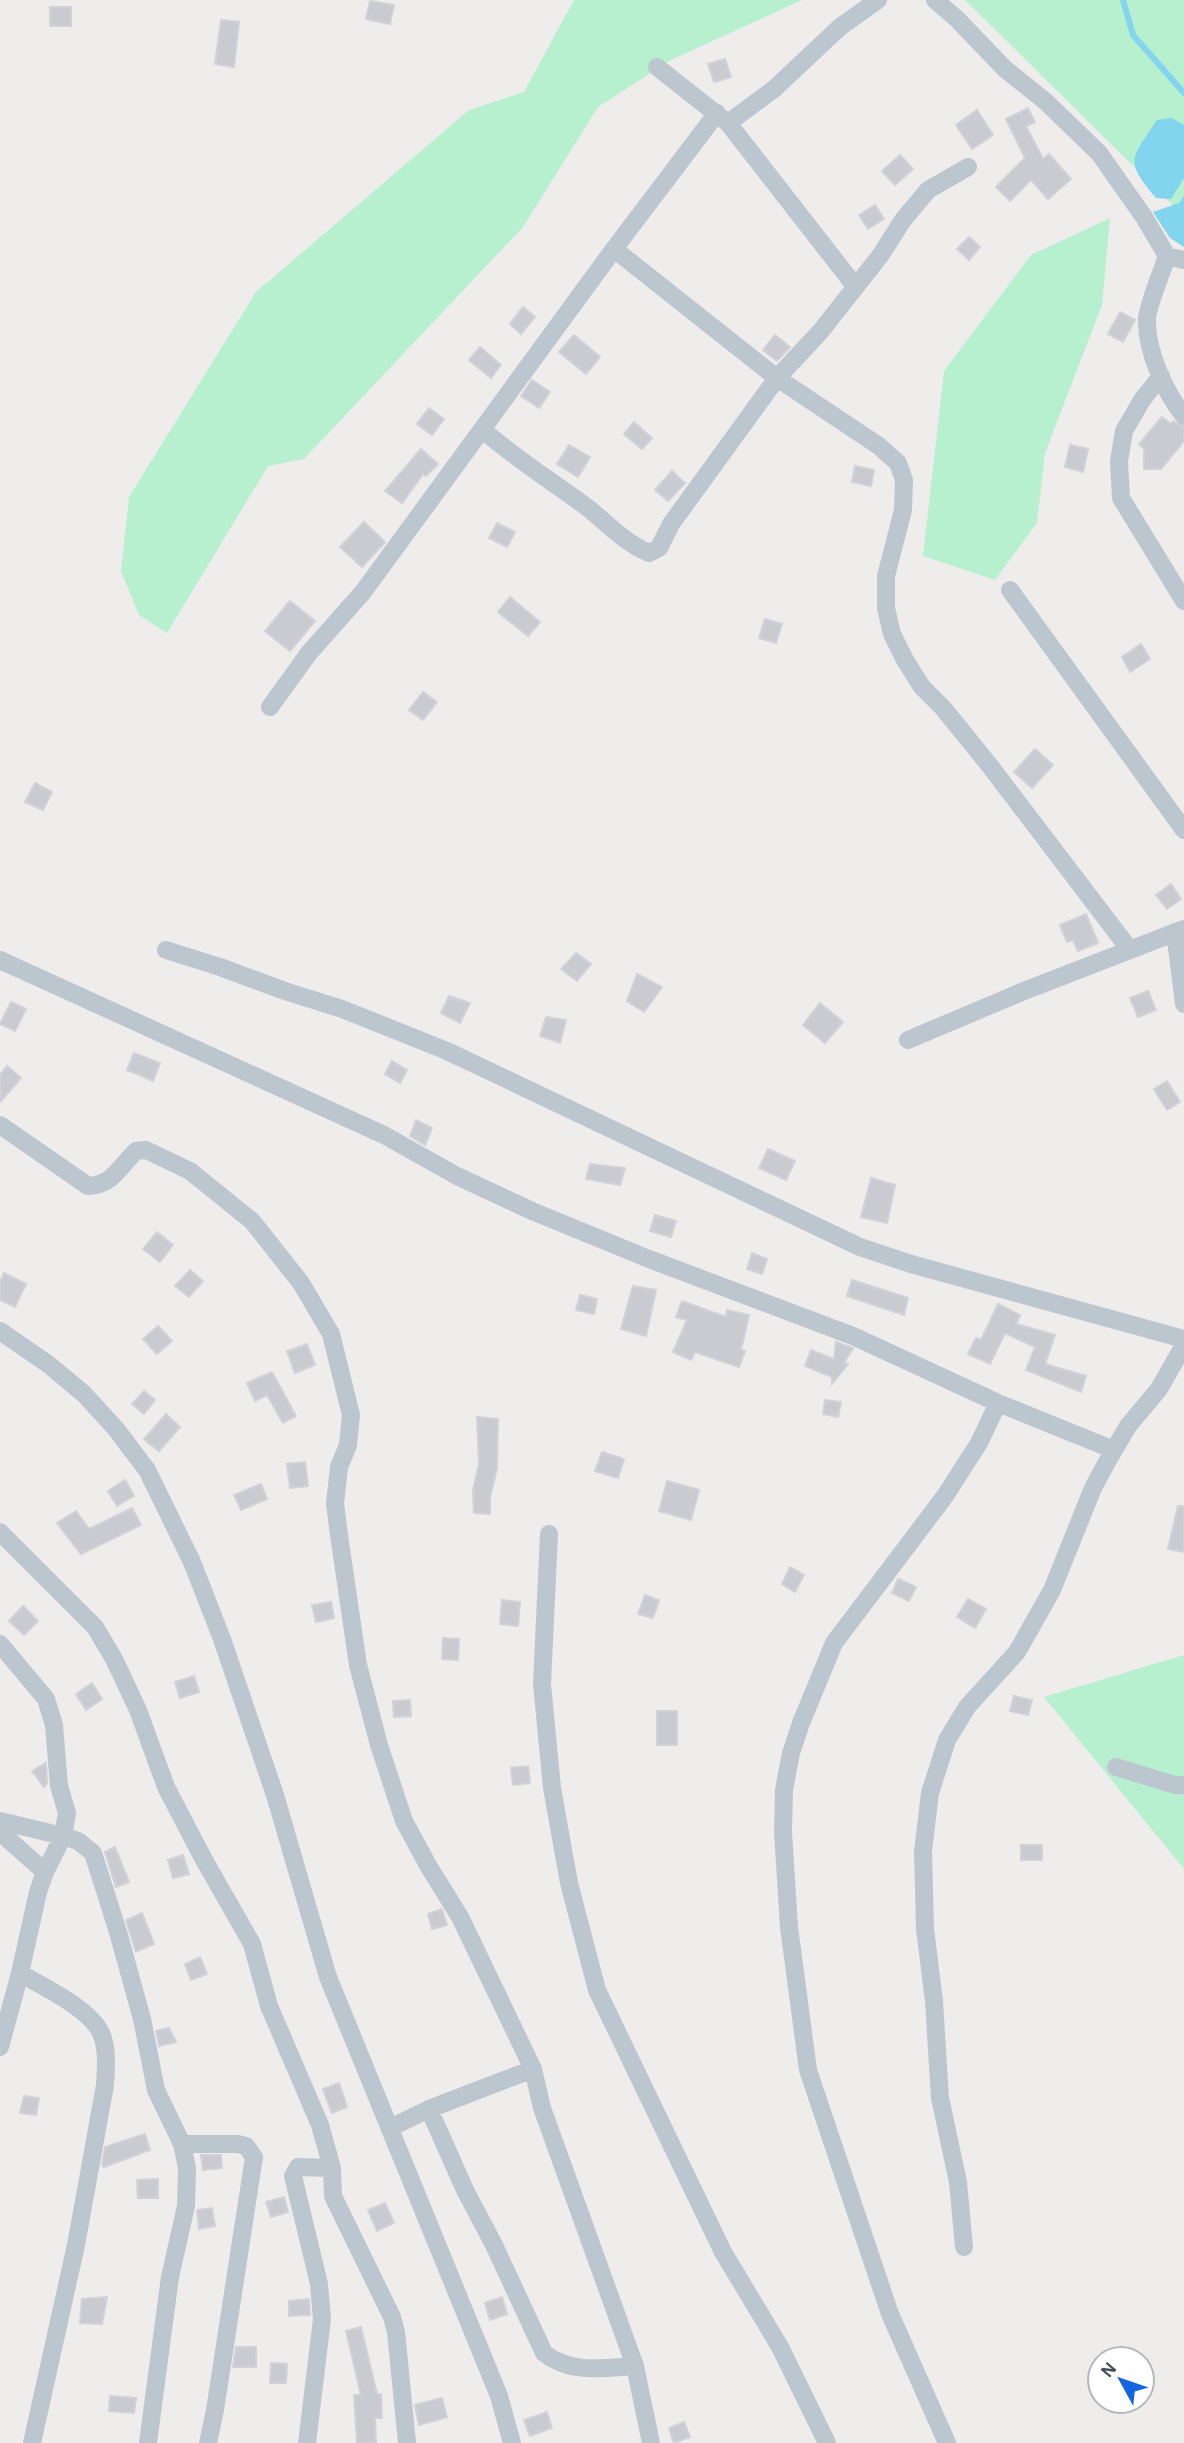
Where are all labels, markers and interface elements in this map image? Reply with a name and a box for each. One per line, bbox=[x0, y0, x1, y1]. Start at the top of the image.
north arrow bbox=[1086, 2345, 1156, 2415]
text: N bbox=[1098, 2359, 1121, 2381]

